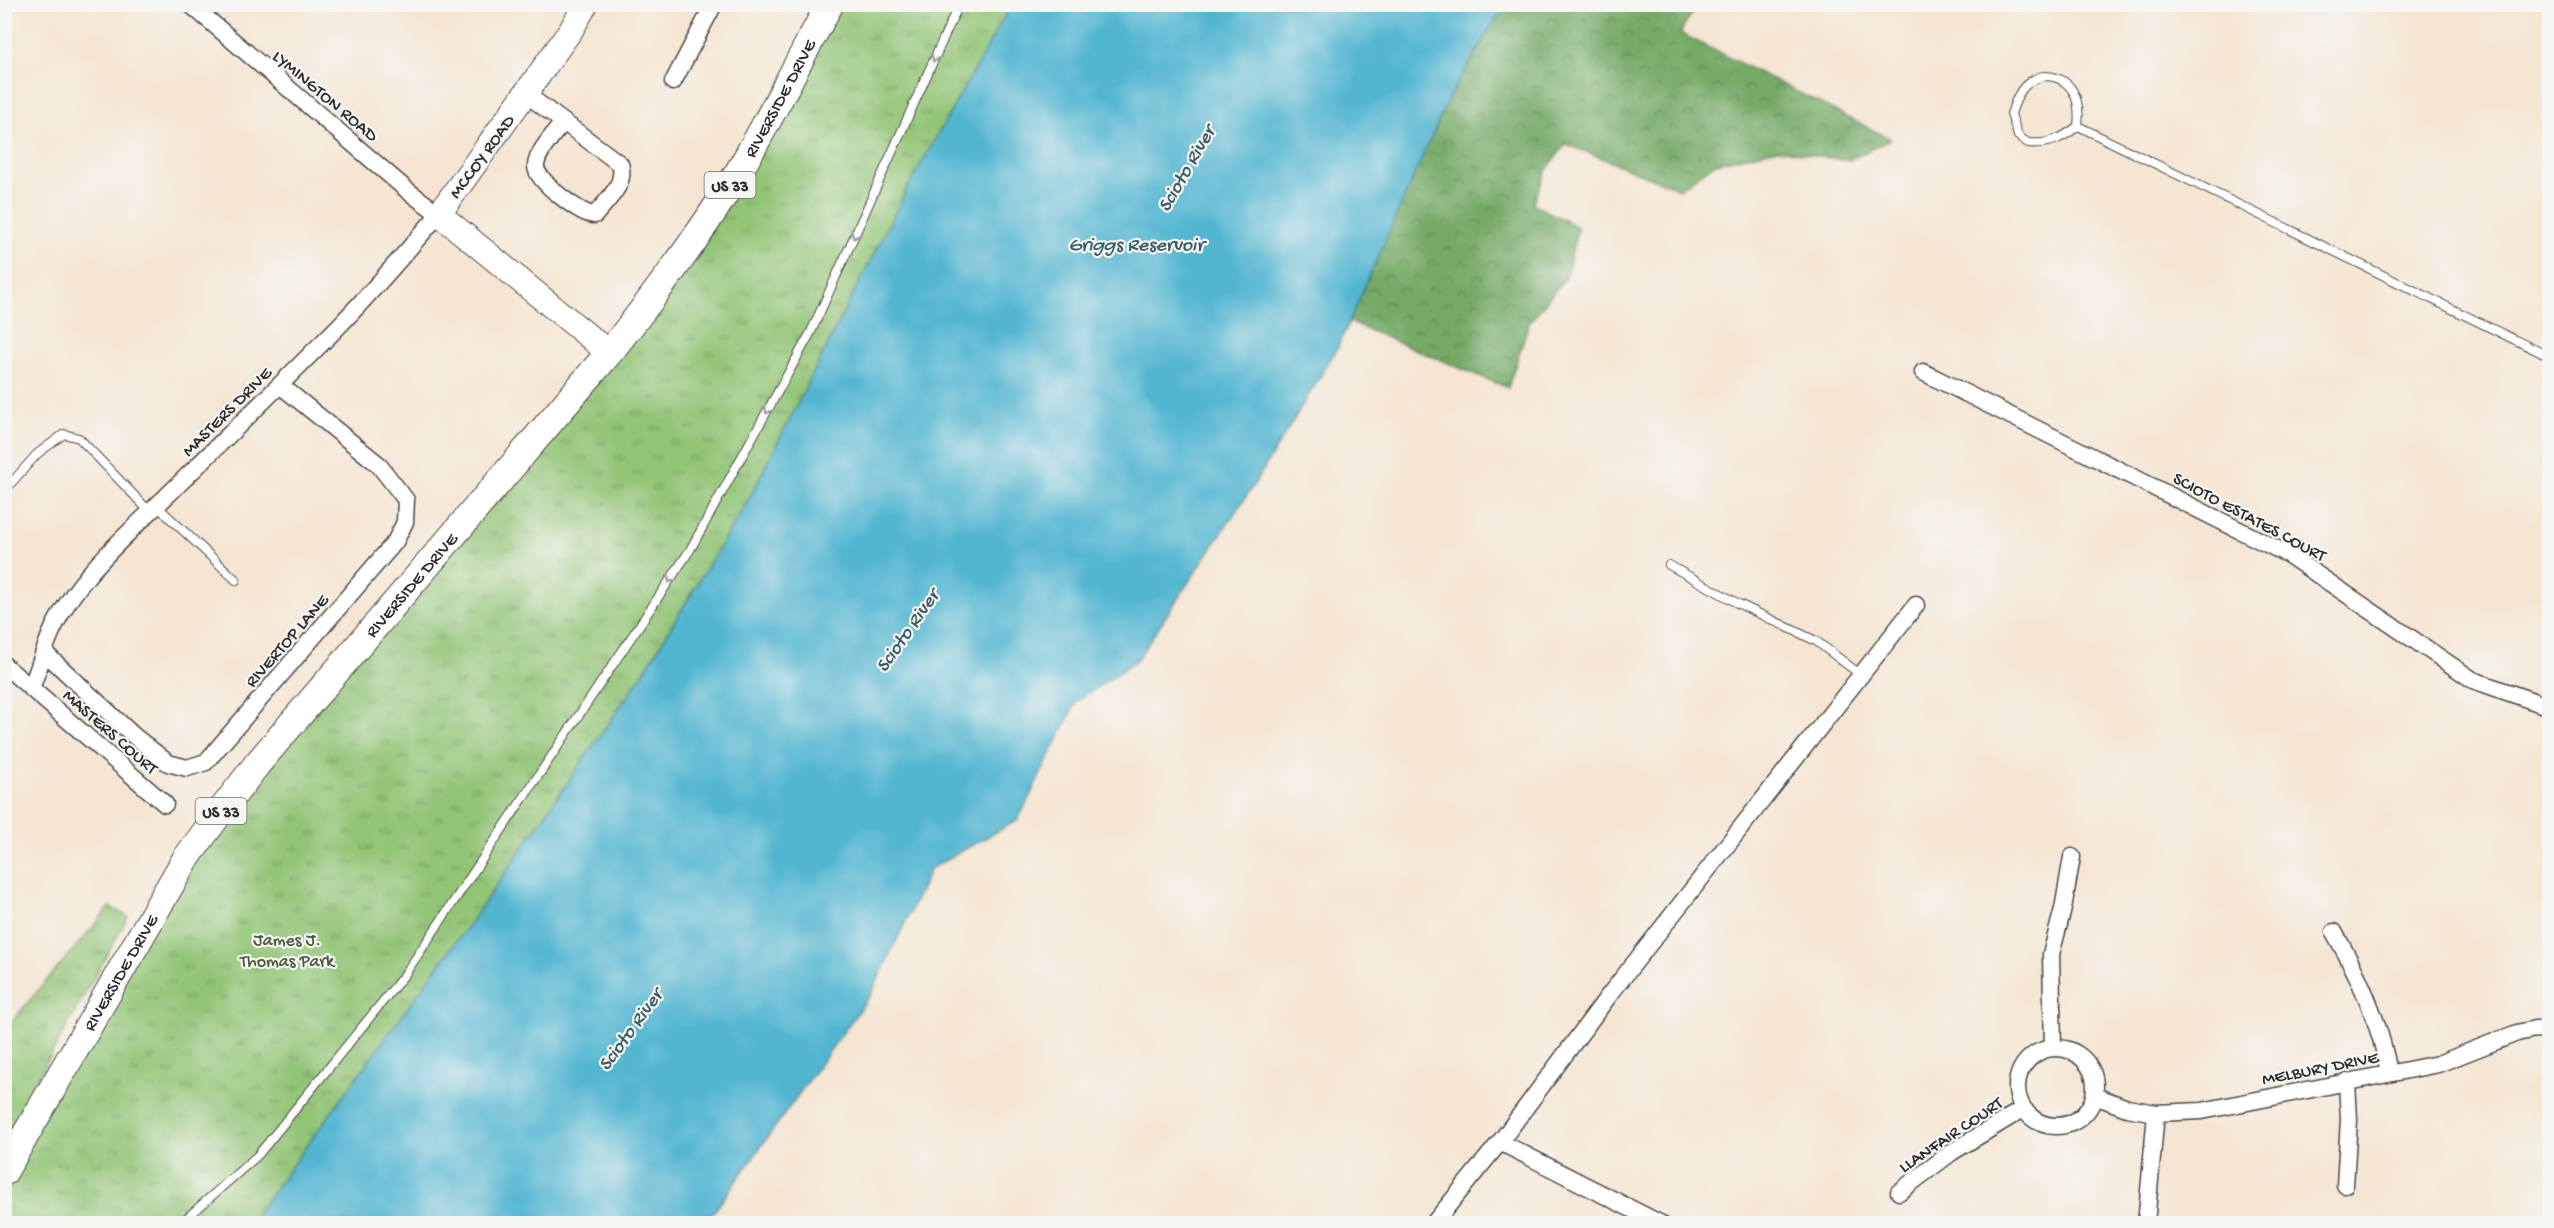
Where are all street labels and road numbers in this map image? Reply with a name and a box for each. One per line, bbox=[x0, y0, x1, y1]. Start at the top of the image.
street label: RIVERSIDE DRIVE bbox=[741, 36, 822, 162]
street label: LYMINGTON ROAD bbox=[267, 47, 382, 147]
street label: MCCOY ROAD bbox=[446, 111, 520, 203]
road number: US 33 bbox=[704, 172, 756, 198]
street label: MASTERS DRIVE bbox=[178, 363, 278, 462]
street label: SCIOTO ESTATES COURT bbox=[2169, 469, 2330, 568]
street label: RIVERSIDE DRIVE bbox=[362, 529, 464, 643]
street label: RIVERTOP LANE bbox=[242, 590, 335, 693]
street label: MASTERS COURT bbox=[58, 686, 162, 781]
road number: US 33 bbox=[196, 798, 246, 824]
street label: RIVERSIDE DRIVE bbox=[80, 911, 164, 1035]
street label: MELBURY DRIVE bbox=[2260, 1048, 2381, 1091]
street label: LLANFAIR COURT bbox=[1895, 1093, 2008, 1179]

